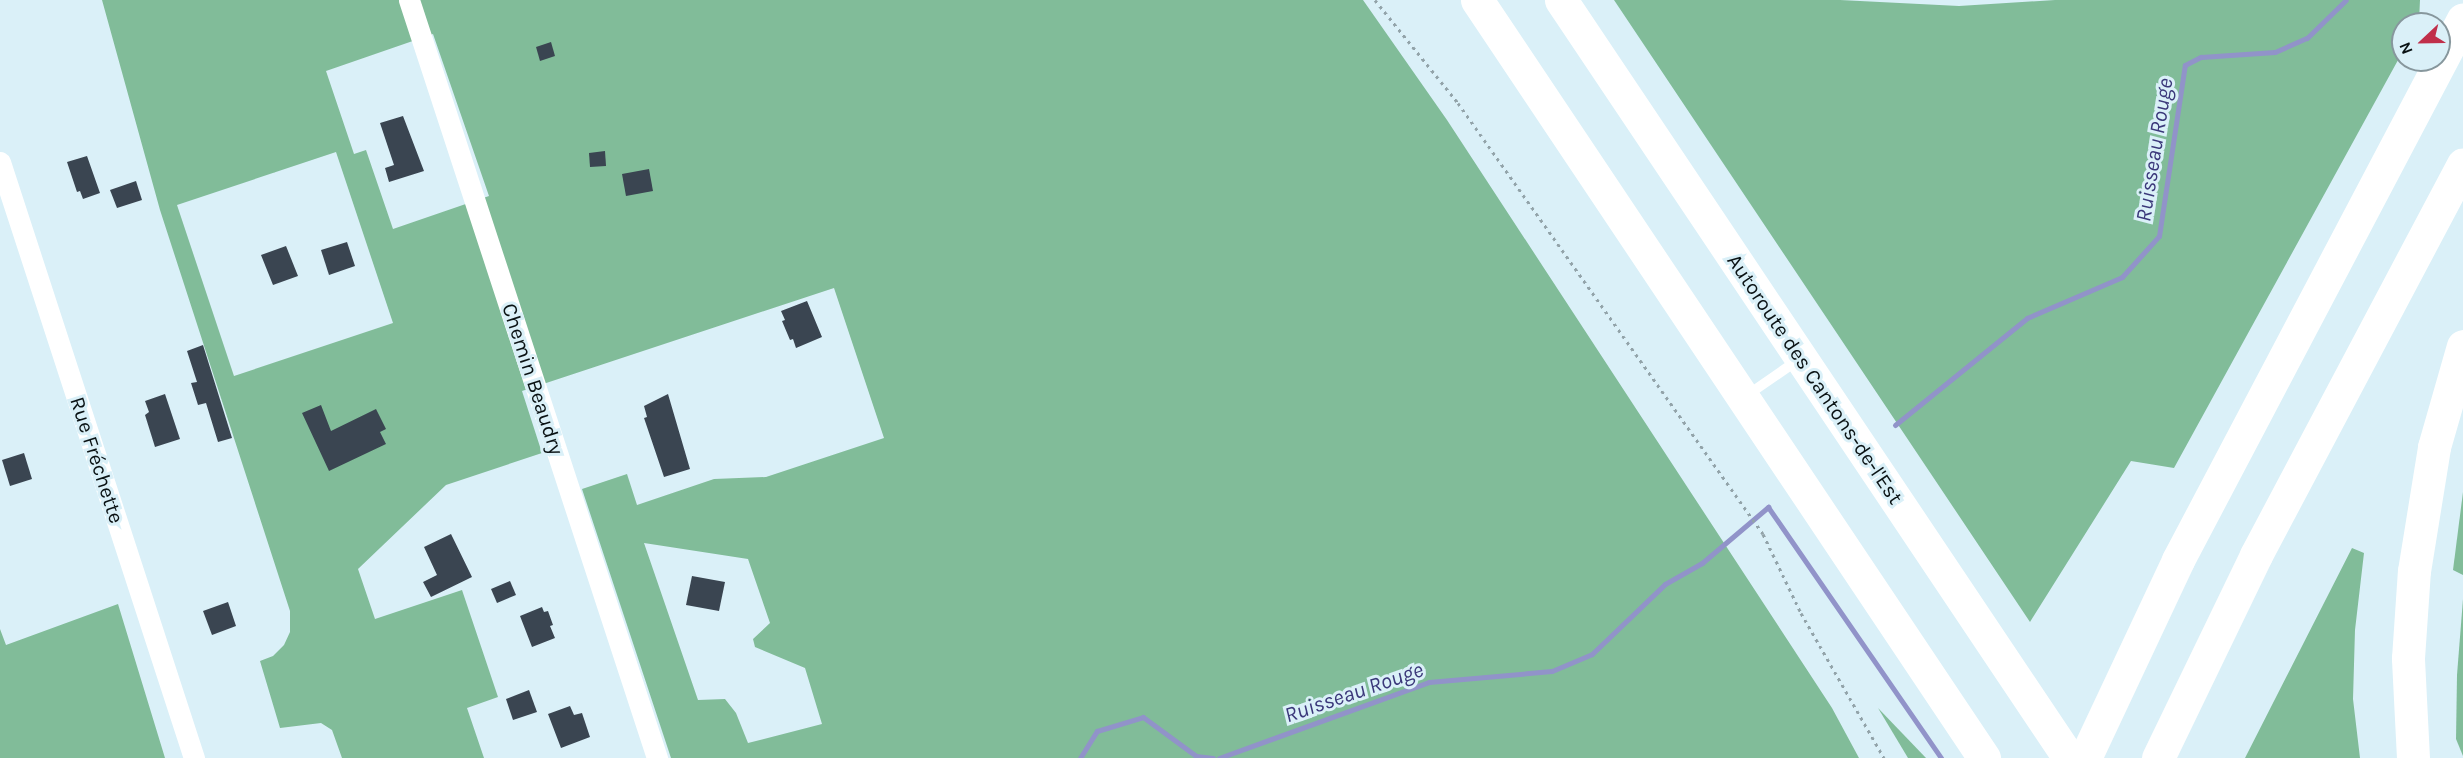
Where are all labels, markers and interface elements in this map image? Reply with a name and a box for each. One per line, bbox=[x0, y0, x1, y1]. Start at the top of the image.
north arrow bbox=[2391, 12, 2451, 72]
text: N bbox=[2395, 39, 2417, 57]
water label: Ruisseau Rouge bbox=[2131, 76, 2179, 224]
street label: Autoroute des Cantons-de-l'Est bbox=[1722, 249, 1908, 509]
street label: Chemin Beaudry bbox=[497, 300, 569, 458]
street label: Rue Fréchette bbox=[65, 394, 129, 526]
water label: Ruisseau Rouge bbox=[1281, 657, 1427, 729]

